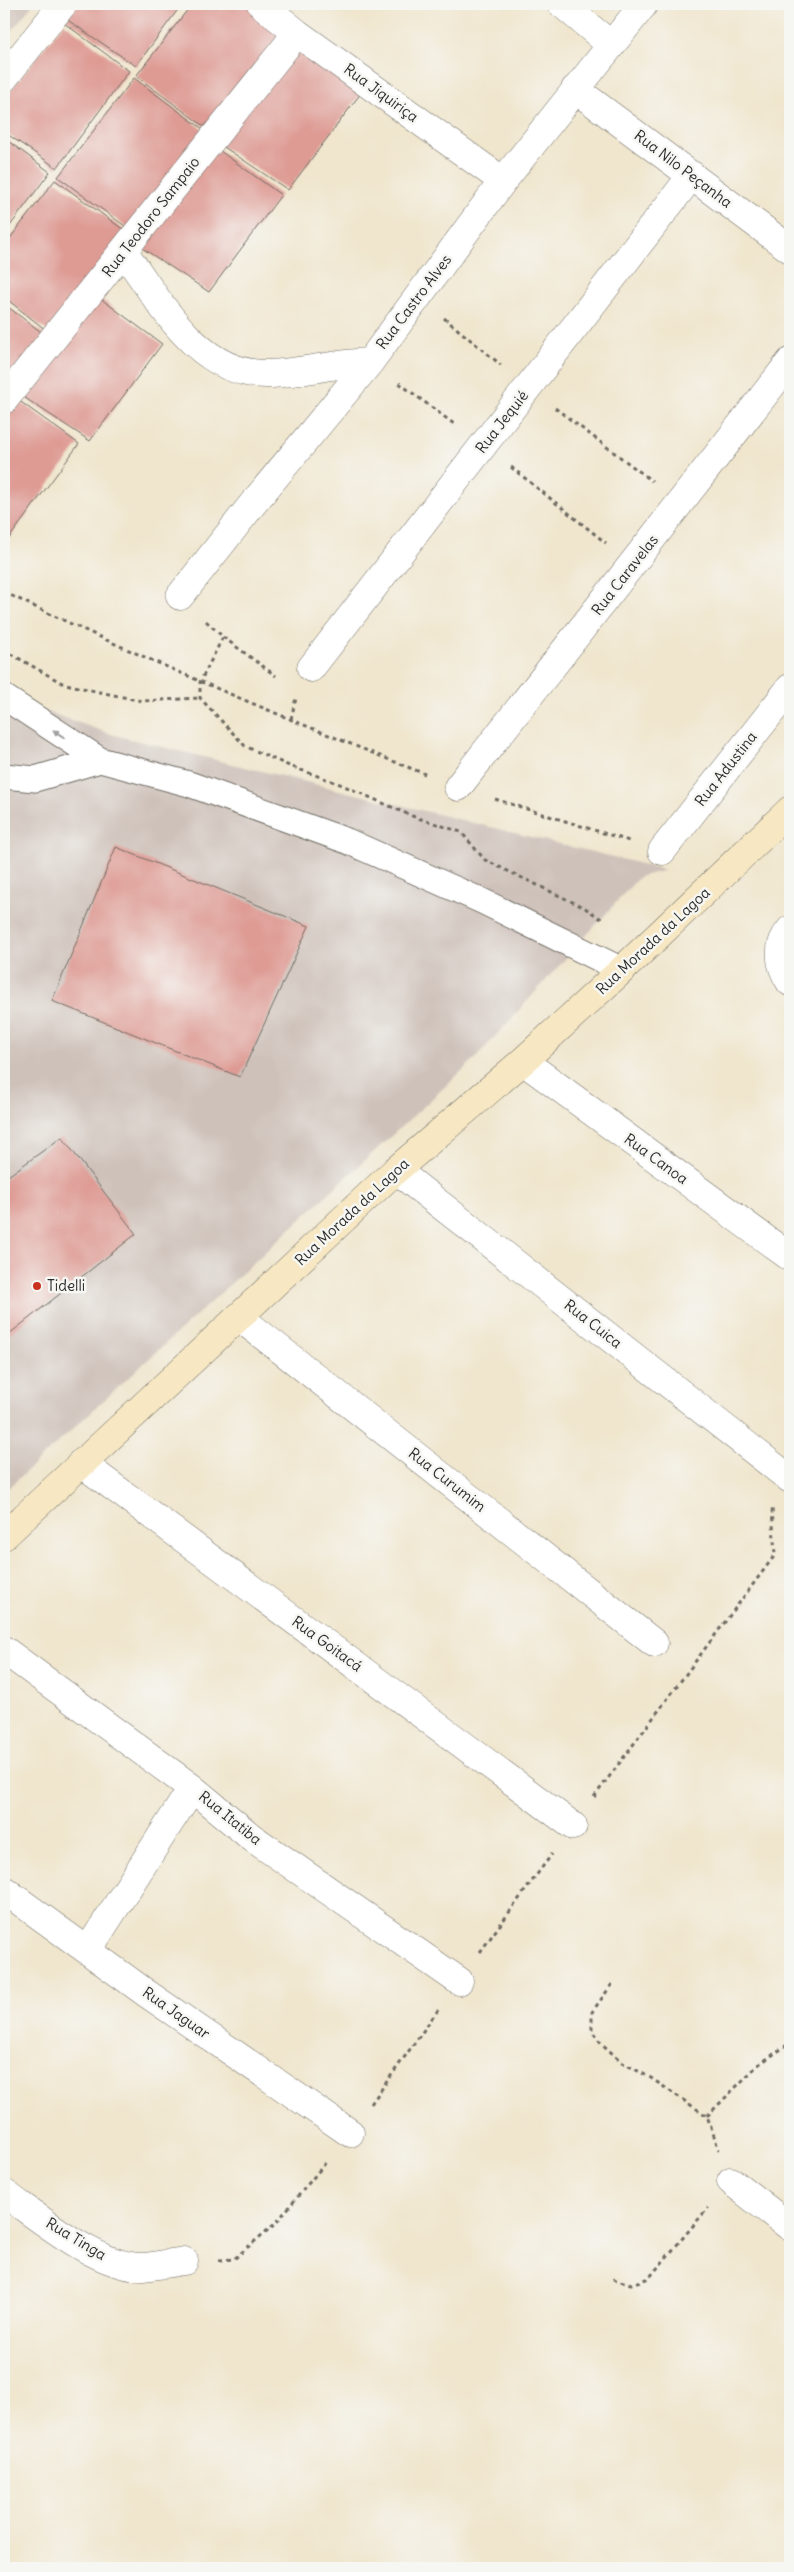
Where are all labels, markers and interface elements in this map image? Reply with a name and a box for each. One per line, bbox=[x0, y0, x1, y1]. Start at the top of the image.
street label: Rua Jiquiriça bbox=[340, 59, 423, 126]
street label: Rua Nilo Peçanha bbox=[631, 126, 736, 212]
street label: Rua Teodoro Sampaio bbox=[98, 153, 204, 281]
street label: Rua Castro Alves bbox=[372, 250, 455, 353]
street label: Rua Jequié bbox=[471, 386, 532, 457]
street label: Rua Caravelas bbox=[587, 530, 662, 619]
street label: Rua Adustina bbox=[690, 727, 761, 810]
one-way arrow bbox=[53, 729, 66, 738]
street label: Rua Morada da Lagoa bbox=[592, 883, 714, 998]
street label: Rua Canoa bbox=[621, 1129, 692, 1188]
street label: Rua Morada da Lagoa bbox=[291, 1154, 413, 1269]
place label: Tidelli bbox=[47, 1276, 85, 1295]
marker: Tidelli bbox=[31, 1280, 43, 1292]
street label: Rua Cuica bbox=[561, 1295, 626, 1352]
street label: Rua Curumim bbox=[405, 1443, 490, 1516]
street label: Rua Goitacá bbox=[288, 1612, 367, 1676]
street label: Rua Itatiba bbox=[195, 1787, 266, 1849]
street label: Rua Jaguar bbox=[139, 1982, 214, 2043]
street label: Rua Tinga bbox=[43, 2213, 110, 2264]

